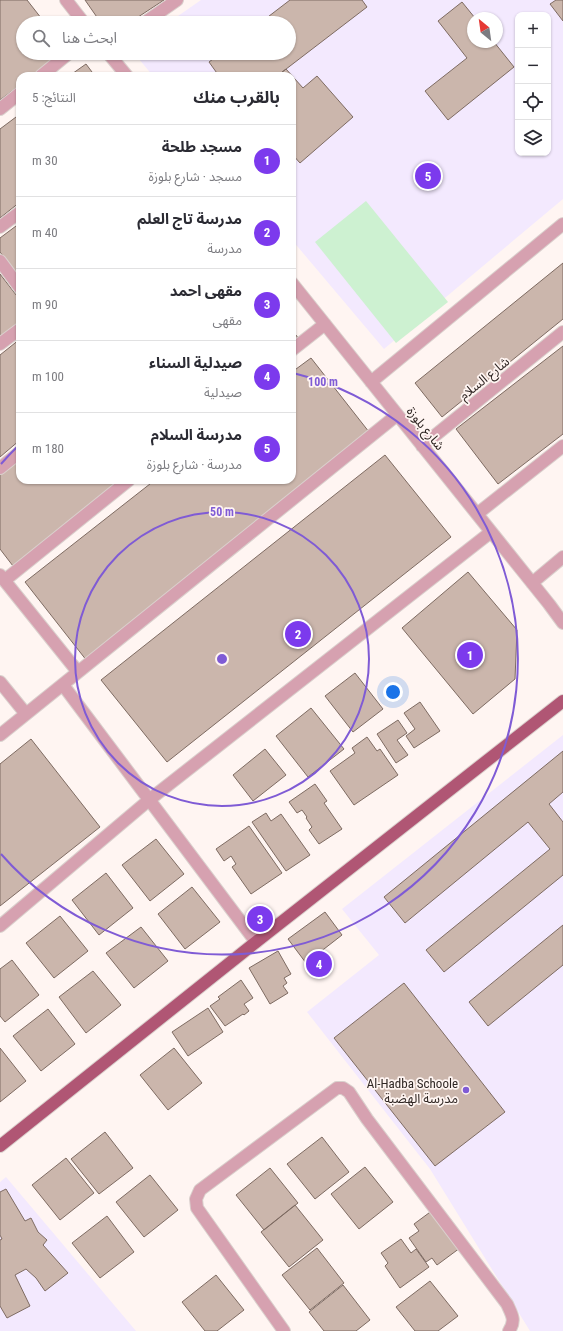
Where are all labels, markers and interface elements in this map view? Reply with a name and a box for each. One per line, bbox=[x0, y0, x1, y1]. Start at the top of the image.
north arrow bbox=[467, 12, 503, 48]
map controls bbox=[515, 12, 551, 156]
button: + bbox=[515, 12, 551, 48]
search box bbox=[16, 16, 296, 60]
icon: search bbox=[30, 27, 52, 49]
text: ابحث هنا bbox=[62, 29, 117, 47]
button: − bbox=[515, 48, 551, 84]
button: locate bbox=[515, 84, 551, 120]
text: بالقرب منك bbox=[193, 87, 280, 107]
text: النتائج: 5 bbox=[32, 90, 76, 105]
button: layers bbox=[515, 120, 551, 156]
text: مسجد طلحة bbox=[162, 138, 242, 156]
text: 30 m bbox=[32, 153, 58, 168]
text: 1 bbox=[264, 153, 270, 168]
pin: 5 bbox=[415, 161, 441, 191]
text: مسجد · شارع بلوزة bbox=[148, 169, 242, 184]
text: مدرسة تاج العلم bbox=[137, 210, 242, 228]
text: 40 m bbox=[32, 225, 58, 240]
text: 2 bbox=[264, 225, 270, 240]
text: مدرسة bbox=[207, 241, 242, 256]
text: مقهى احمد bbox=[170, 282, 242, 300]
text: 90 m bbox=[32, 297, 58, 312]
text: 3 bbox=[264, 297, 270, 312]
text: مقهى bbox=[213, 313, 242, 328]
text: صيدلية السناء bbox=[149, 354, 242, 372]
street label: شارع السلام bbox=[456, 354, 514, 405]
text: 100 m bbox=[32, 369, 64, 384]
text: 4 bbox=[264, 369, 270, 384]
text: 100 m bbox=[308, 375, 338, 389]
text: صيدلية bbox=[204, 385, 242, 400]
street label: شارع بلوزة bbox=[401, 404, 448, 455]
text: مدرسة السلام bbox=[151, 426, 242, 444]
text: 180 m bbox=[32, 441, 64, 456]
text: 5 bbox=[264, 441, 270, 456]
text: مدرسة · شارع بلوزة bbox=[147, 457, 242, 472]
text: 50 m bbox=[210, 505, 234, 519]
pin: 2 bbox=[285, 619, 311, 649]
pin: 1 bbox=[457, 640, 483, 670]
centre of rings bbox=[215, 652, 229, 666]
your location bbox=[383, 682, 403, 702]
pin: 3 bbox=[247, 904, 273, 934]
pin: 4 bbox=[306, 949, 332, 979]
place label: Al-Hadba Schoole مدرسة الهضبة bbox=[367, 1076, 458, 1107]
marker: Al-Hadba Schoole مدرسة الهضبة bbox=[461, 1085, 471, 1095]

